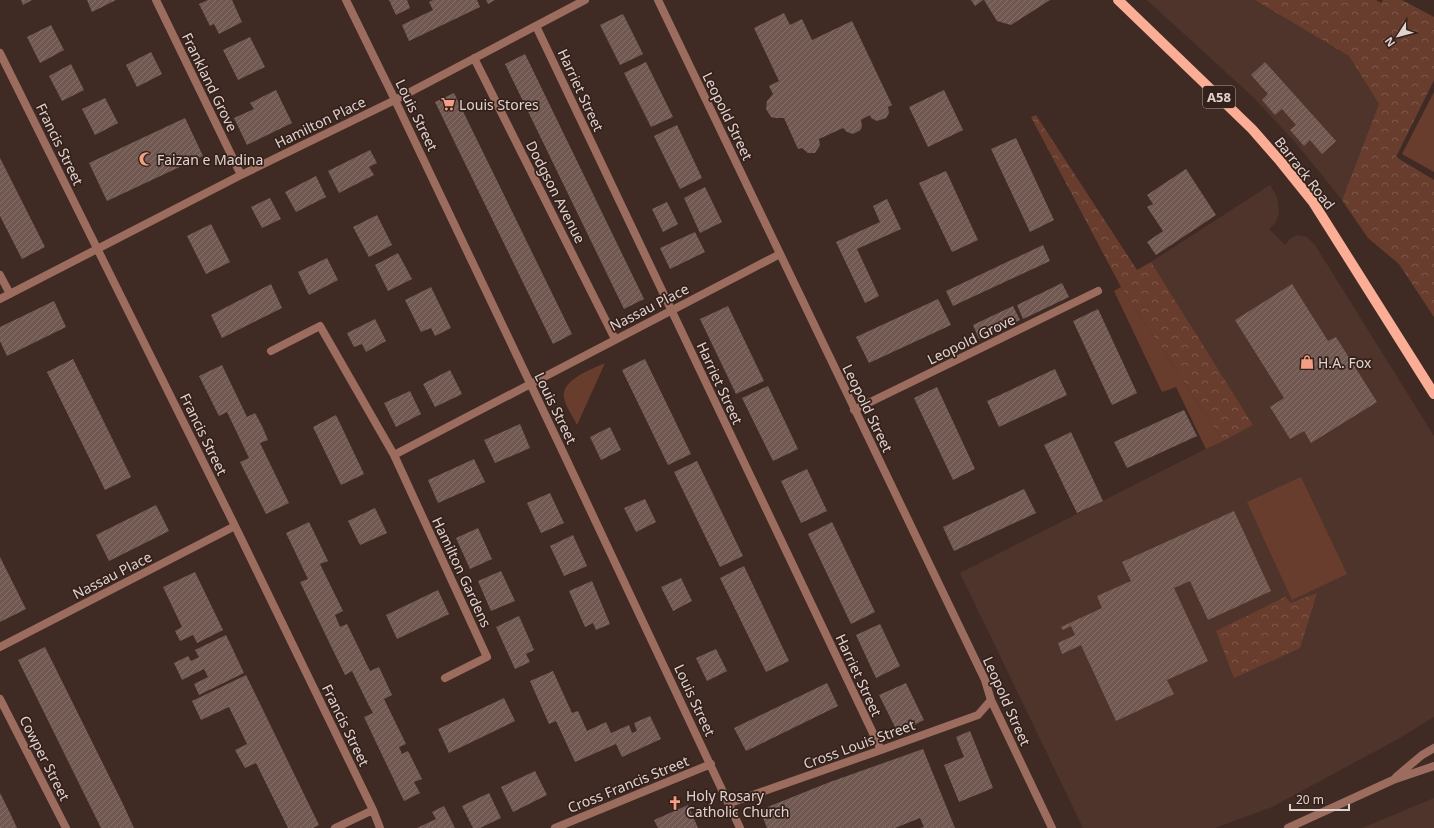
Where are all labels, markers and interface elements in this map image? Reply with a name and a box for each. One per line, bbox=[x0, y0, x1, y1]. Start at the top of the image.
north arrow bbox=[1378, 16, 1418, 56]
street label: Frankland Grove bbox=[178, 29, 242, 135]
text: N bbox=[1381, 34, 1398, 50]
street label: Harriet Street bbox=[554, 46, 608, 134]
street label: Leopold Street bbox=[698, 69, 758, 163]
street label: Louis Street bbox=[391, 76, 443, 154]
road number: A58 bbox=[1203, 86, 1235, 108]
street label: Hamilton Place bbox=[271, 92, 369, 152]
place label: Louis Stores bbox=[459, 95, 539, 114]
supermarket icon: Louis Stores bbox=[440, 96, 456, 112]
street label: Francis Street bbox=[32, 100, 88, 188]
street label: Barrack Road bbox=[1271, 133, 1339, 213]
street label: Dodgson Avenue bbox=[522, 138, 590, 247]
place label: Faizan e Madina bbox=[157, 150, 263, 169]
mosque icon: Faizan e Madina bbox=[138, 151, 154, 167]
street label: Nassau Place bbox=[606, 279, 692, 335]
street label: Leopold Grove bbox=[924, 309, 1018, 368]
street label: Harriet Street bbox=[693, 339, 747, 427]
place label: H.A. Fox bbox=[1318, 353, 1372, 372]
shop icon: H.A. Fox bbox=[1299, 354, 1315, 370]
street label: Leopold Street bbox=[838, 361, 898, 455]
street label: Louis Street bbox=[530, 369, 582, 447]
street label: Francis Street bbox=[176, 390, 232, 478]
street label: Hamilton Gardens bbox=[428, 514, 496, 631]
street label: Nassau Place bbox=[69, 547, 155, 603]
street label: Harriet Street bbox=[832, 631, 886, 719]
street label: Leopold Street bbox=[979, 653, 1035, 749]
street label: Louis Street bbox=[670, 661, 720, 739]
street label: Francis Street bbox=[318, 681, 374, 769]
street label: Cowper Street bbox=[15, 712, 75, 804]
street label: Cross Louis Street bbox=[801, 715, 917, 773]
street label: Cross Francis Street bbox=[565, 751, 691, 817]
place label: Holy Rosary Catholic Church bbox=[686, 786, 790, 821]
scale bar bbox=[1290, 786, 1349, 812]
text: 20 m bbox=[1296, 791, 1324, 808]
church icon: Holy Rosary Catholic Church bbox=[667, 795, 683, 811]

